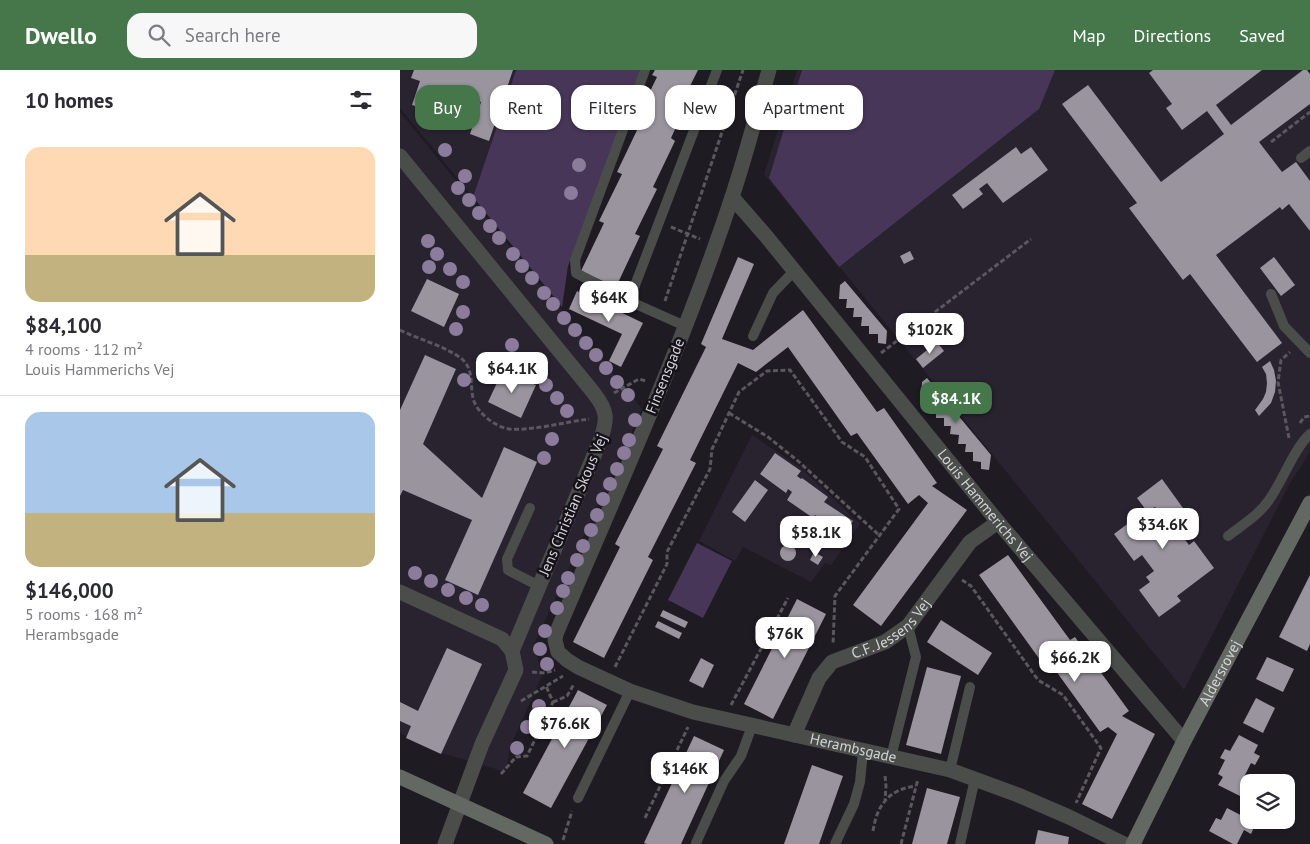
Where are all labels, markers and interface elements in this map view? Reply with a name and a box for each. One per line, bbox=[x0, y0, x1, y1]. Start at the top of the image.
search box bbox=[127, 13, 477, 58]
text: Dwello bbox=[25, 20, 97, 51]
icon: search bbox=[145, 21, 173, 49]
text: Search here bbox=[185, 23, 281, 47]
text: Map bbox=[1073, 24, 1105, 47]
text: Directions bbox=[1133, 24, 1211, 47]
text: Saved bbox=[1239, 24, 1285, 47]
chip: Buy bbox=[415, 85, 480, 130]
chip: Rent bbox=[490, 85, 561, 130]
chip: Filters bbox=[571, 85, 655, 130]
chip: New bbox=[665, 85, 735, 130]
chip: Apartment bbox=[745, 85, 863, 130]
icon: filters bbox=[347, 86, 375, 114]
text: 10 homes bbox=[25, 87, 113, 114]
icon: home bbox=[155, 179, 245, 269]
pin: $64K bbox=[579, 280, 639, 323]
text: $64K bbox=[590, 287, 628, 307]
text: $84,100 bbox=[25, 312, 102, 339]
pin: $102K bbox=[895, 312, 965, 355]
text: $102K bbox=[907, 319, 953, 339]
street label: Finsensgade bbox=[641, 335, 688, 416]
text: 4 rooms · 112 m² bbox=[25, 339, 143, 359]
pin: $64.1K bbox=[471, 352, 553, 394]
text: $64.1K bbox=[487, 358, 537, 378]
text: Louis Hammerichs Vej bbox=[25, 359, 174, 379]
pin: $84.1K bbox=[915, 382, 997, 424]
text: $84.1K bbox=[931, 388, 981, 408]
street label: Jens Christian Skous Vej bbox=[534, 431, 611, 579]
icon: home bbox=[155, 445, 245, 535]
street label: Louis Hammerichs Vej bbox=[934, 445, 1037, 565]
pin: $34.6K bbox=[1122, 508, 1204, 550]
text: $34.6K bbox=[1138, 514, 1188, 534]
pin: $58.1K bbox=[775, 516, 857, 558]
text: $58.1K bbox=[791, 522, 841, 542]
text: $146,000 bbox=[25, 577, 114, 604]
street label: C.F. Jessens Vej bbox=[849, 594, 934, 663]
text: 5 rooms · 168 m² bbox=[25, 604, 143, 624]
pin: $76K bbox=[755, 616, 815, 659]
text: $76K bbox=[766, 623, 804, 643]
text: Herambsgade bbox=[25, 624, 119, 644]
street label: Aldersrovej bbox=[1194, 636, 1245, 709]
pin: $66.2K bbox=[1034, 640, 1116, 683]
text: $66.2K bbox=[1050, 647, 1100, 667]
pin: $76.6K bbox=[524, 706, 606, 749]
text: $76.6K bbox=[540, 713, 590, 733]
street label: Herambsgade bbox=[808, 729, 898, 767]
pin: $146K bbox=[650, 752, 720, 794]
text: $146K bbox=[662, 758, 708, 778]
map controls bbox=[1240, 774, 1295, 829]
button: layers bbox=[1240, 774, 1295, 829]

